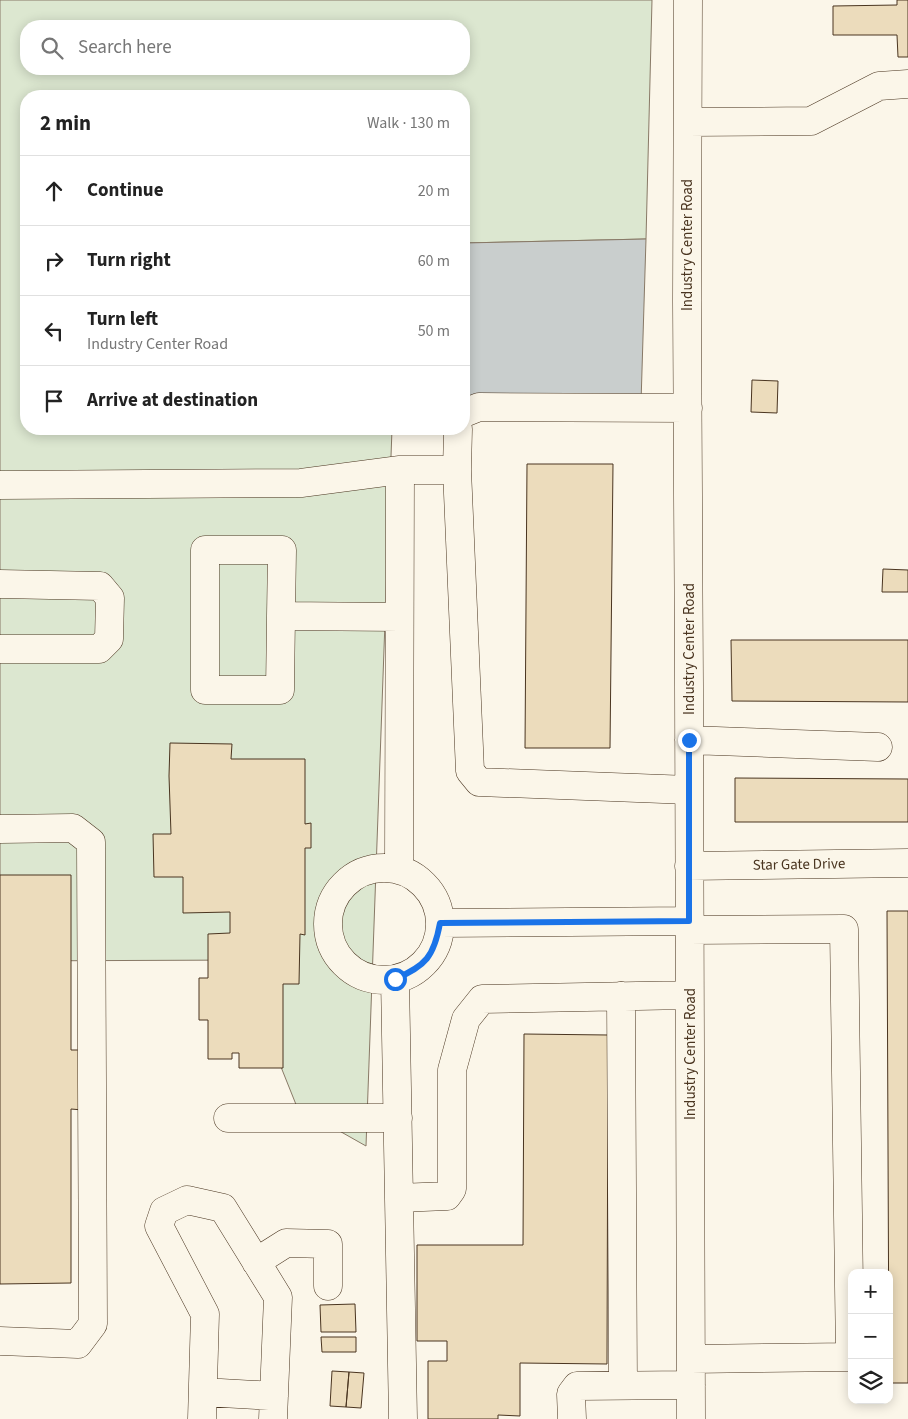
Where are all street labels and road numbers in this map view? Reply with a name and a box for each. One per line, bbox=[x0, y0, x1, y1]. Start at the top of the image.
street label: Industry Center Road bbox=[677, 179, 698, 311]
street label: Industry Center Road bbox=[679, 583, 700, 715]
street label: Star Gate Drive bbox=[753, 853, 845, 876]
street label: Industry Center Road bbox=[680, 988, 701, 1120]

